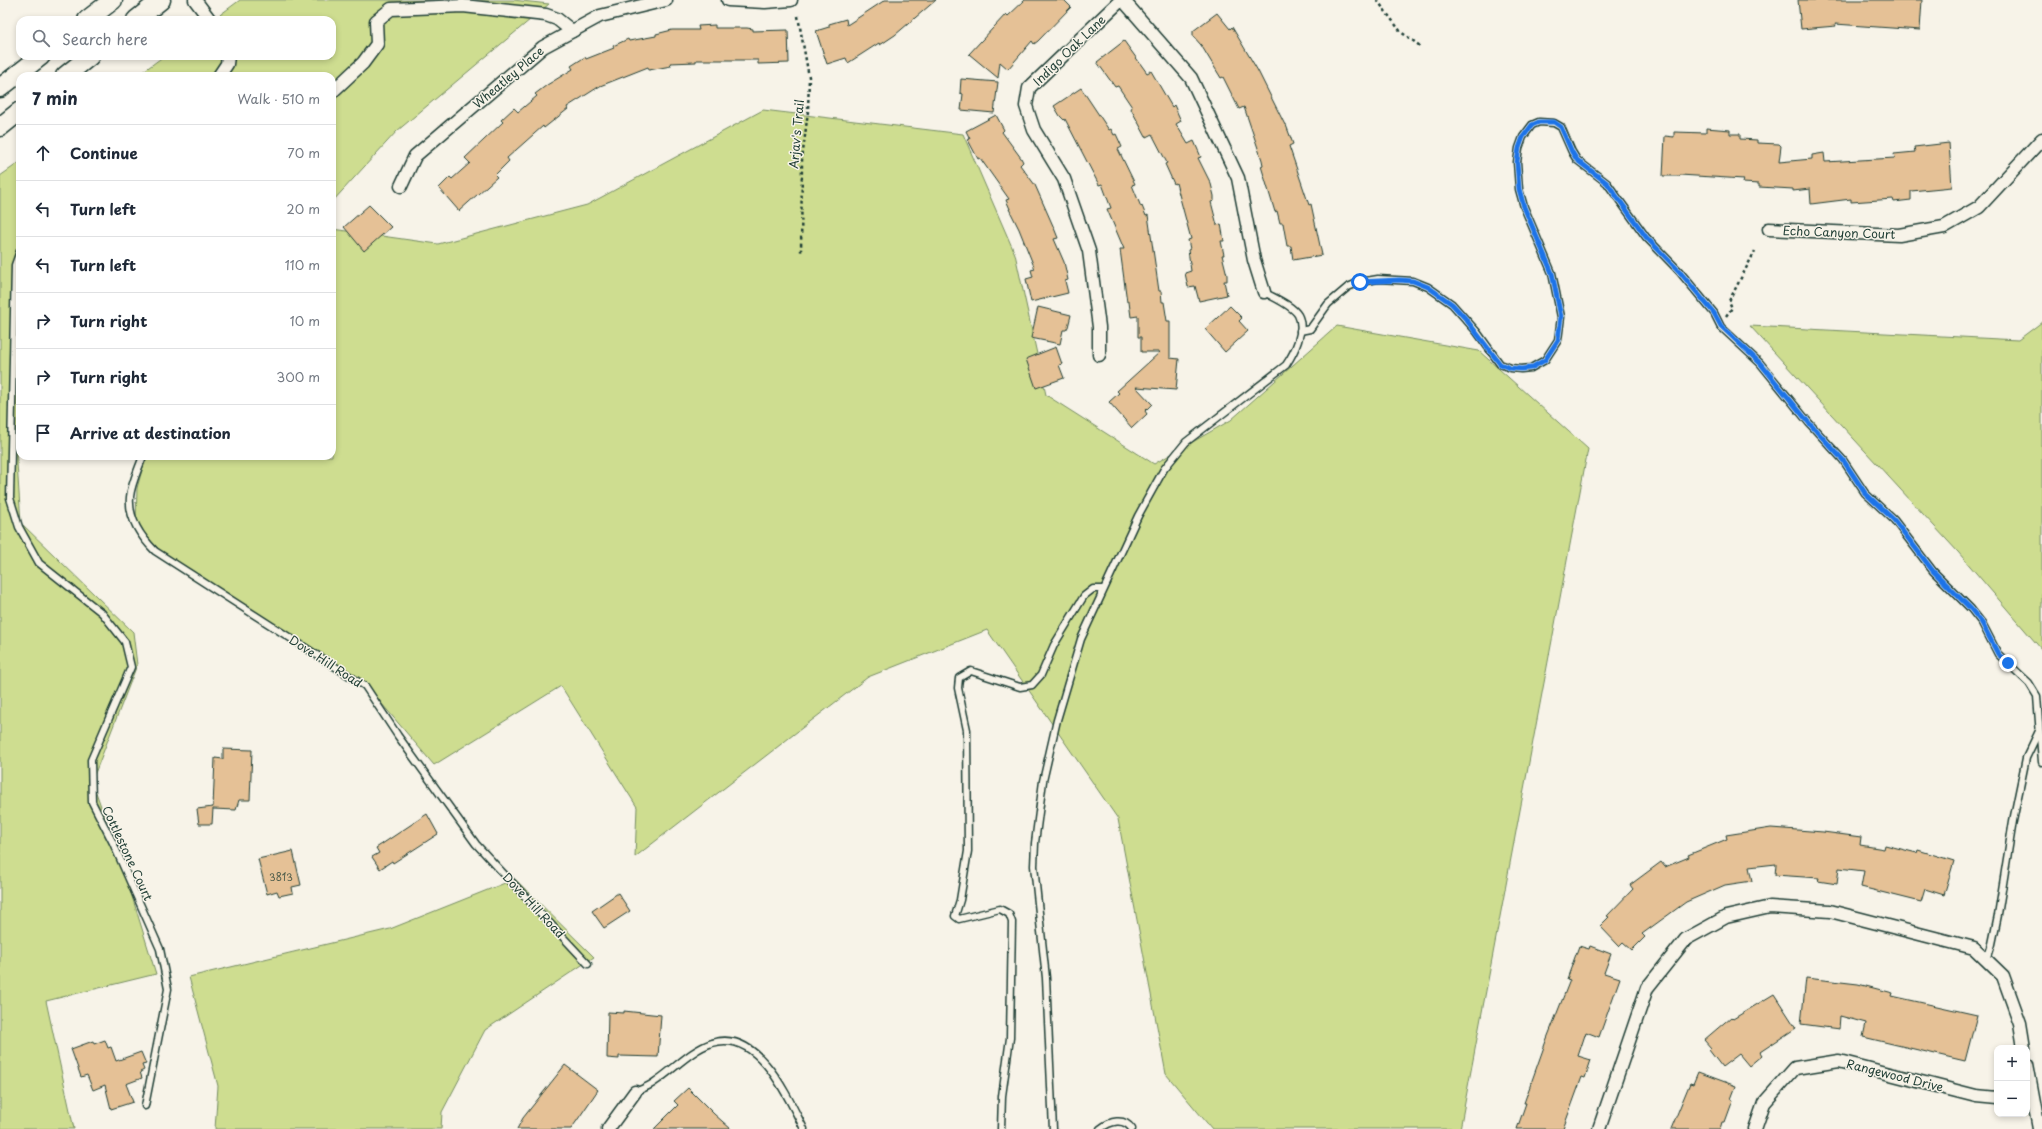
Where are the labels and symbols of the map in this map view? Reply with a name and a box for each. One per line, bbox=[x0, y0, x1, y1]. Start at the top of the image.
street label: Indigo Oak Lane bbox=[1029, 10, 1110, 90]
street label: Wheatley Place bbox=[468, 42, 548, 112]
street label: Arjav's Trail bbox=[784, 99, 808, 169]
street label: Echo Canyon Court bbox=[1782, 221, 1896, 243]
route start bbox=[1351, 273, 1369, 291]
street label: Dove Hill Road bbox=[286, 631, 366, 691]
route end bbox=[1999, 654, 2017, 672]
street label: Cottlestone Court bbox=[98, 803, 158, 903]
street label: Dove Hill Road bbox=[499, 868, 569, 942]
house number: 3813 bbox=[269, 869, 293, 884]
street label: Rangewood Drive bbox=[1845, 1054, 1945, 1096]

